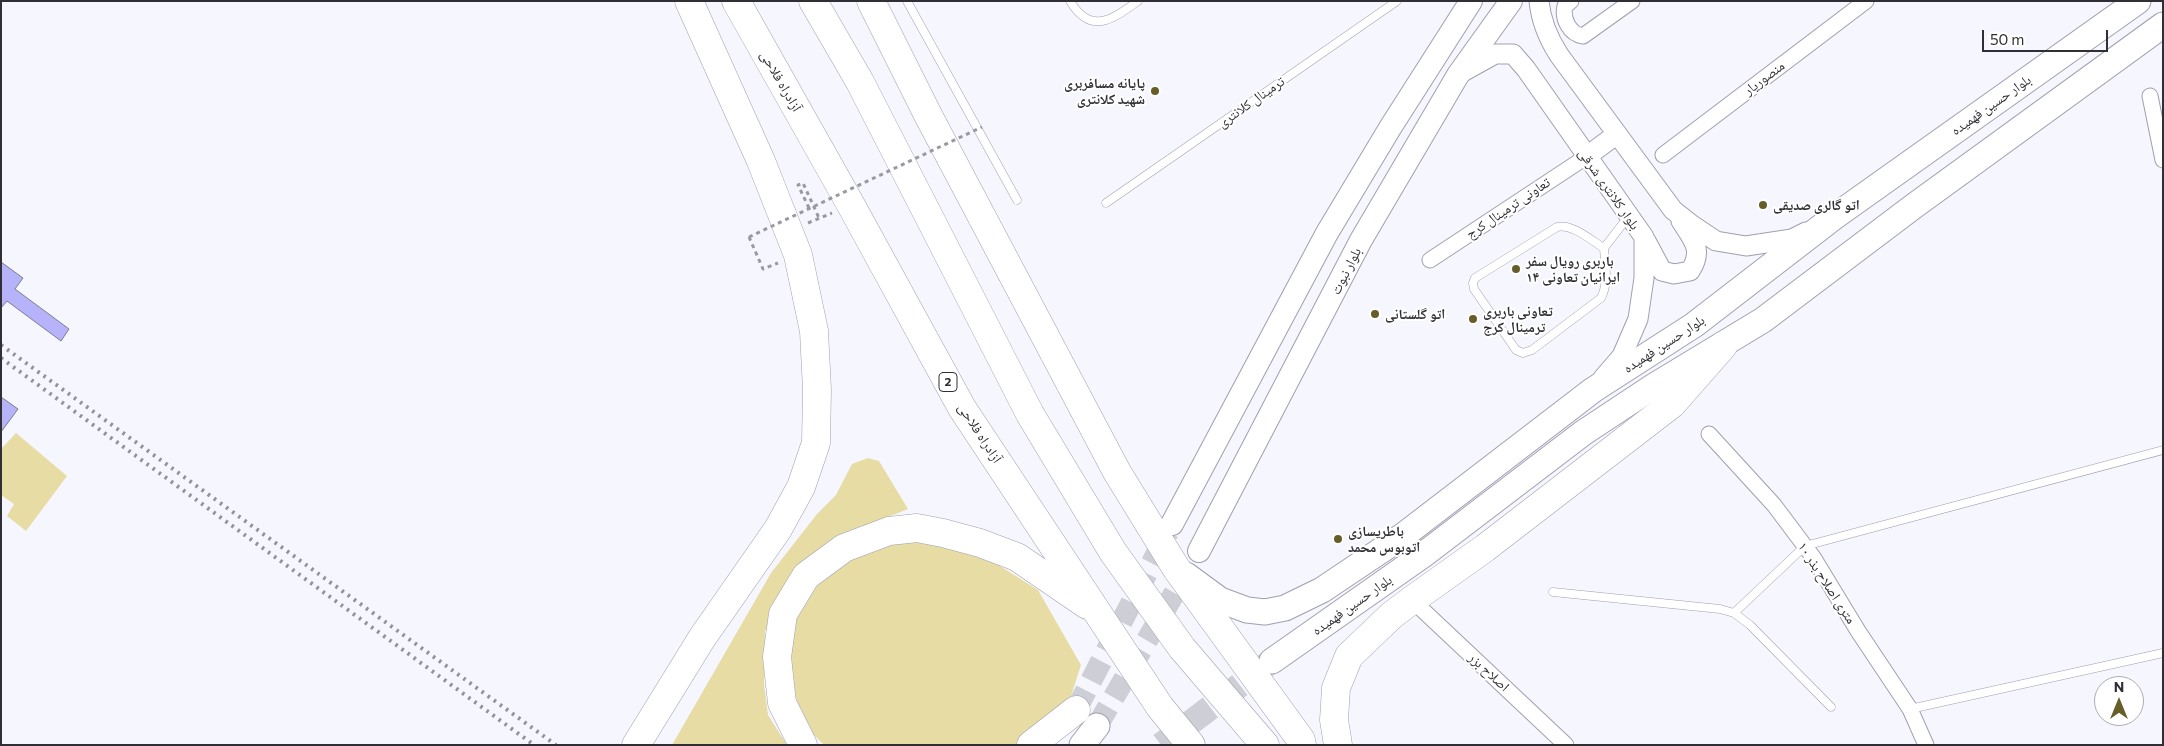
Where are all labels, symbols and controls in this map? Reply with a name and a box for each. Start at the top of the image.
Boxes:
scale bar [1984,20,2110,52]
text: 50 m [1990,30,2024,48]
street label: آزادراه فلاحی [757,47,805,115]
street label: منصوریار [1740,57,1788,99]
street label: بلوار حسین فهمیده [1948,71,2034,139]
street label: ترمینال کلانتری [1214,73,1288,131]
place label: پایانه مسافربری شهید کلانتری [1064,75,1145,108]
marker: پایانه مسافربری شهید کلانتری [1149,85,1161,97]
street label: بلوار کلانتری شرقی [1575,145,1643,233]
street label: تعاونی ترمینال کرج [1463,174,1553,242]
place label: اتو گالری صدیقی [1773,197,1860,213]
marker: اتو گالری صدیقی [1757,199,1769,211]
street label: بلوار نبوت [1327,245,1365,297]
place label: باربری رویال سفر ایرانیان تعاونی ۱۴ [1526,253,1620,286]
marker: باربری رویال سفر ایرانیان تعاونی ۱۴ [1510,263,1522,275]
place label: تعاونی باربری ترمینال کرج [1483,303,1553,336]
place label: اتو گلستانی [1385,306,1445,322]
marker: اتو گلستانی [1369,308,1381,320]
street label: بلوار حسین فهمیده [1620,311,1708,377]
marker: تعاونی باربری ترمینال کرج [1467,313,1479,325]
road number: 2 [939,372,957,392]
street label: آزادراه فلاحی [954,400,1006,466]
place label: باطریسازی اتوبوس محمد [1348,523,1420,556]
marker: باطریسازی اتوبوس محمد [1332,533,1344,545]
street label: ۱۰ متری اصلاح بذر [1794,539,1860,627]
street label: بلوار حسین فهمیده [1309,571,1395,639]
street label: اصلاح بزر [1465,649,1513,695]
north arrow [2094,676,2144,726]
text: N [2114,678,2124,695]

